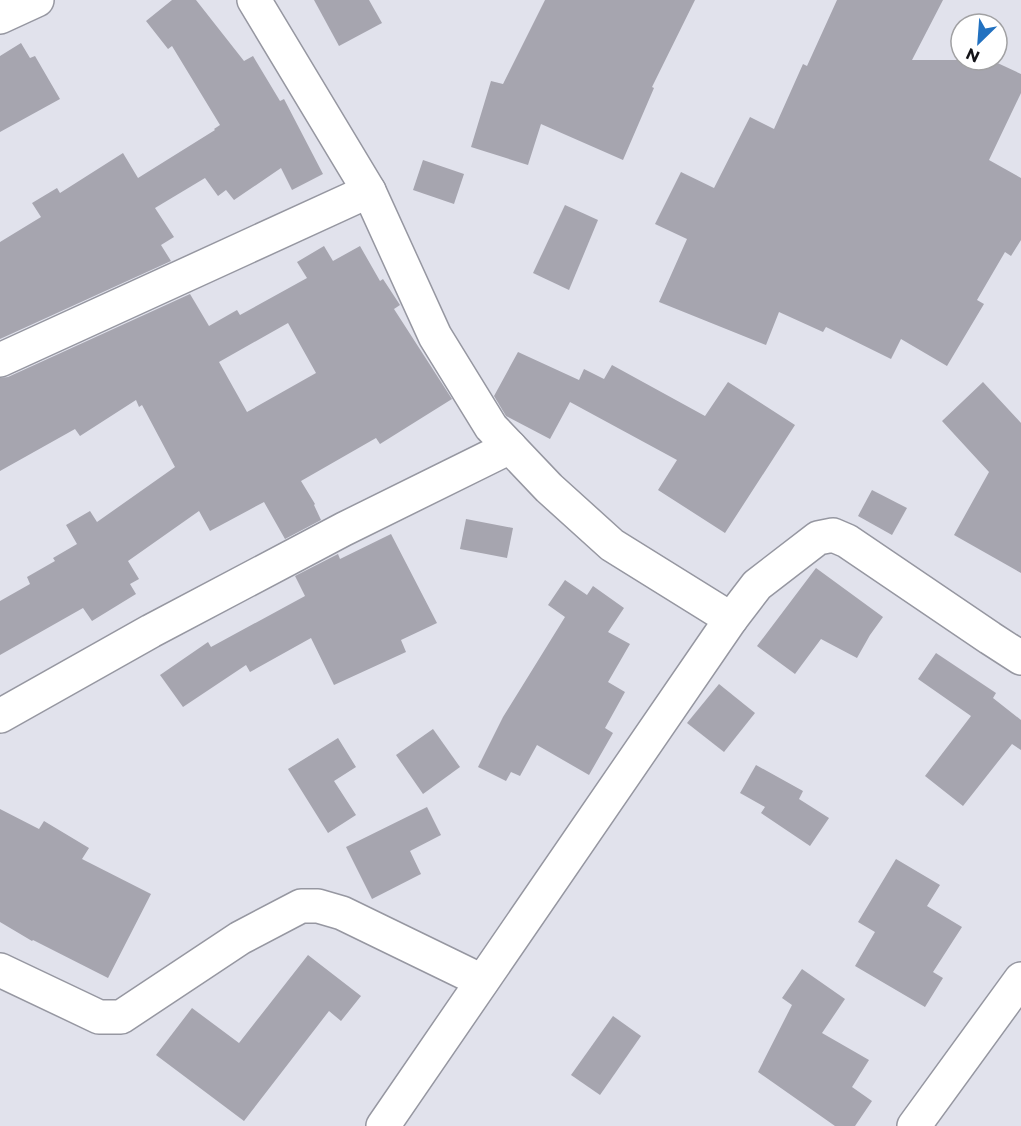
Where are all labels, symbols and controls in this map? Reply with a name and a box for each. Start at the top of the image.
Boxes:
north arrow [949,12,1009,72]
text: N [963,44,983,66]

